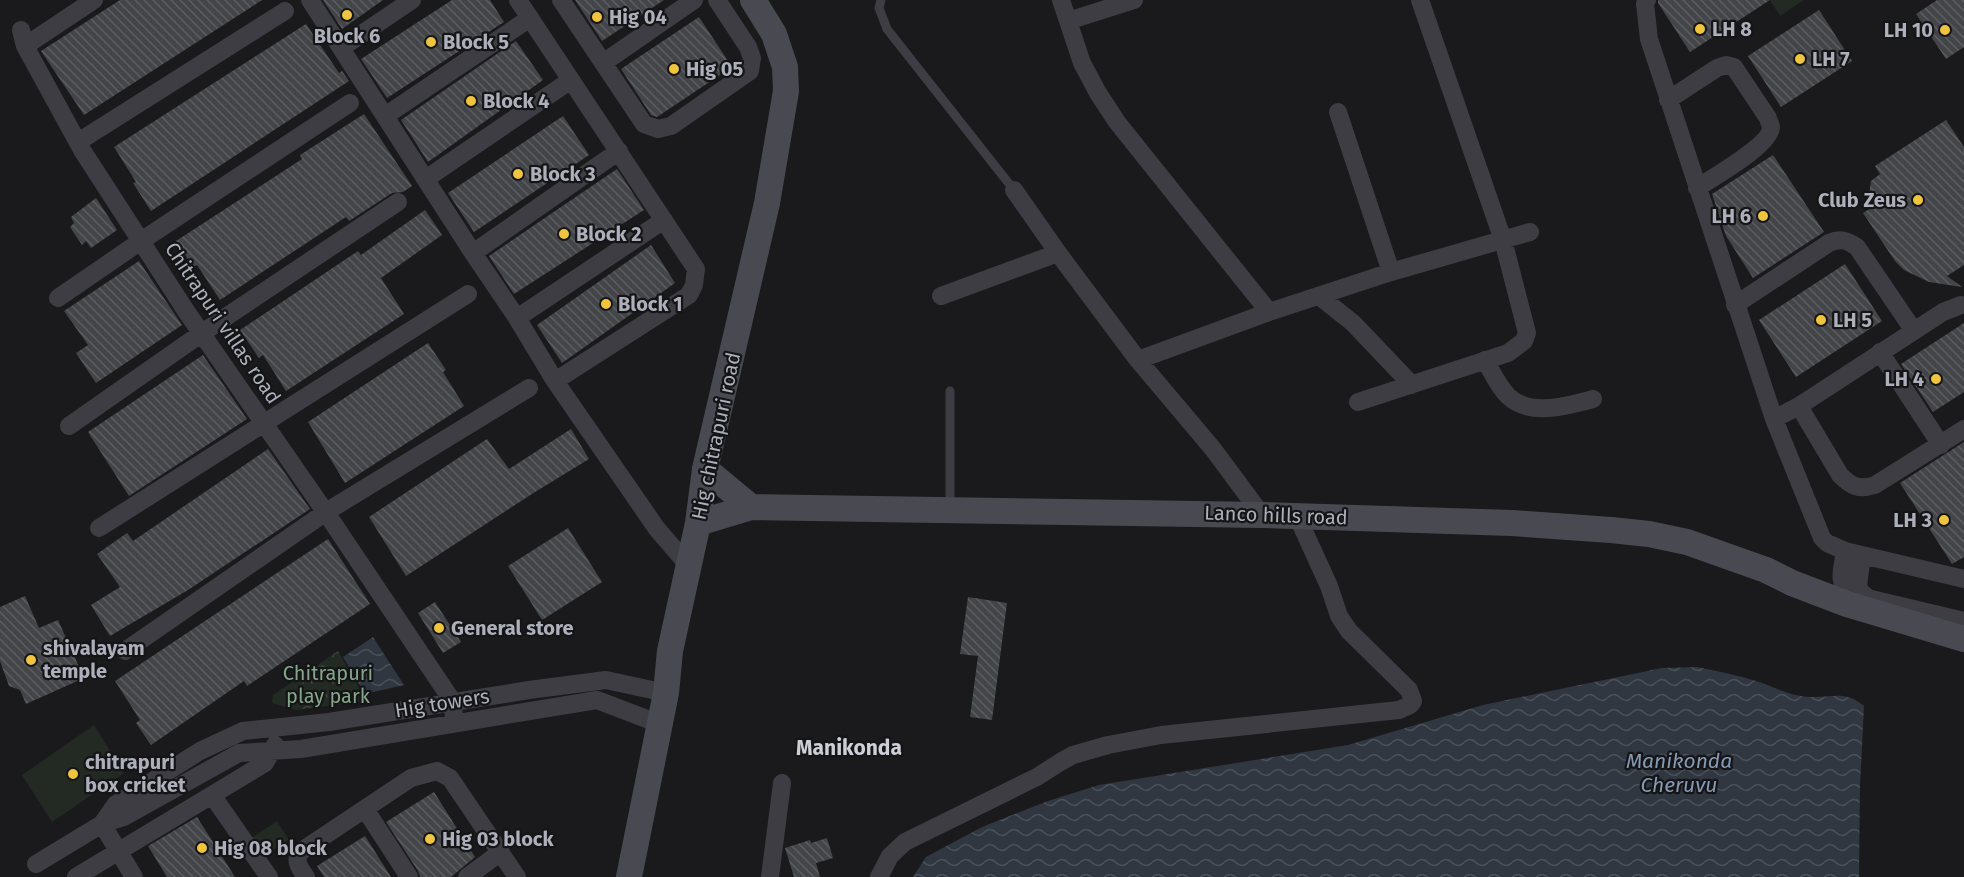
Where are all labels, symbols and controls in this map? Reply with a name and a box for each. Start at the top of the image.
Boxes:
place label: Hig 04 [609,5,667,29]
marker: Block 6 [340,8,354,22]
marker: Hig 04 [590,10,604,24]
place label: LH 8 [1712,17,1752,41]
place label: LH 10 [1884,18,1933,42]
marker: LH 8 [1693,22,1707,36]
marker: LH 10 [1938,23,1952,37]
place label: Block 6 [314,24,380,48]
place label: Block 5 [443,30,509,54]
marker: Block 5 [424,35,438,49]
place label: LH 7 [1812,47,1850,71]
marker: LH 7 [1793,52,1807,66]
place label: Hig 05 [686,57,743,81]
marker: Hig 05 [667,62,681,76]
place label: Block 4 [483,89,550,113]
marker: Block 4 [464,94,478,108]
place label: Block 3 [530,162,596,186]
marker: Block 3 [511,167,525,181]
place label: Club Zeus [1818,188,1906,212]
marker: Club Zeus [1911,193,1925,207]
place label: LH 6 [1711,204,1751,228]
marker: LH 6 [1756,209,1770,223]
place label: Block 2 [576,222,642,246]
marker: Block 2 [557,227,571,241]
street label: Chitrapuri villas road [160,238,286,408]
place label: Block 1 [618,292,683,316]
marker: Block 1 [599,297,613,311]
place label: LH 5 [1833,308,1872,332]
marker: LH 5 [1814,313,1828,327]
street label: Hig chitrapuri road [687,350,745,522]
place label: LH 4 [1884,367,1924,391]
marker: LH 4 [1929,372,1943,386]
street label: Lanco hills road [1204,501,1348,529]
place label: LH 3 [1893,508,1932,532]
marker: LH 3 [1937,513,1951,527]
place label: General store [451,616,573,640]
marker: General store [432,621,446,635]
place label: shivalayam temple [43,636,145,683]
marker: shivalayam temple [24,653,38,667]
park label: Chitrapuri play park [283,661,373,708]
street label: Hig towers [393,684,491,722]
district label: Manikonda [796,735,902,761]
water label: Manikonda Cheruvu [1626,748,1732,798]
place label: chitrapuri box cricket [85,750,186,797]
marker: chitrapuri box cricket [66,767,80,781]
place label: Hig 03 block [442,827,554,851]
marker: Hig 03 block [423,832,437,846]
place label: Hig 08 block [214,836,328,860]
marker: Hig 08 block [195,841,209,855]

